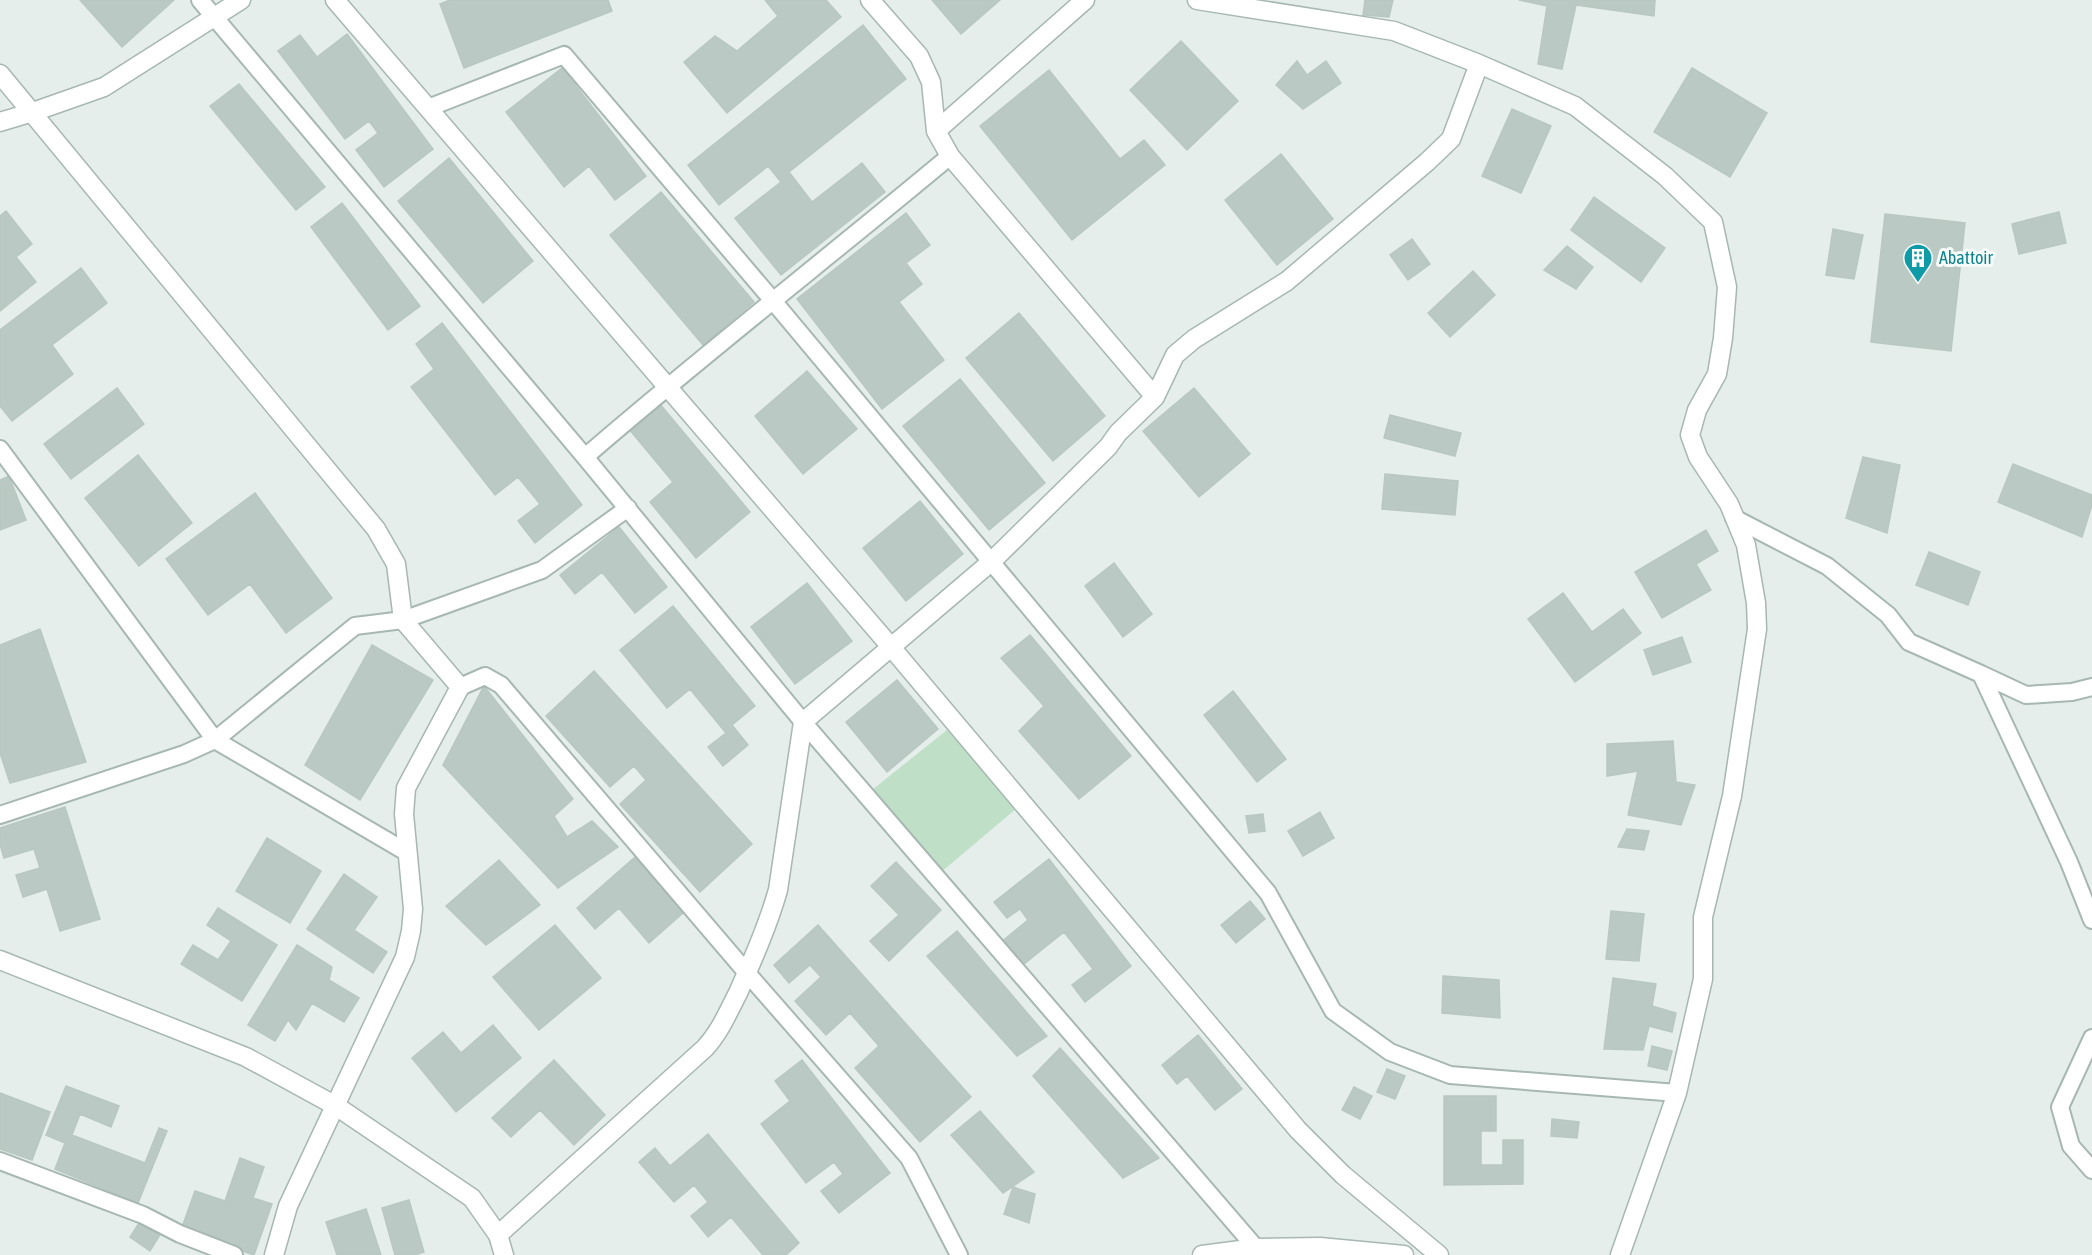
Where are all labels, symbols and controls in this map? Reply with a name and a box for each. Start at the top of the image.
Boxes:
building icon: Abattoir [1902,242,1934,284]
place label: Abattoir [1939,247,1994,268]

